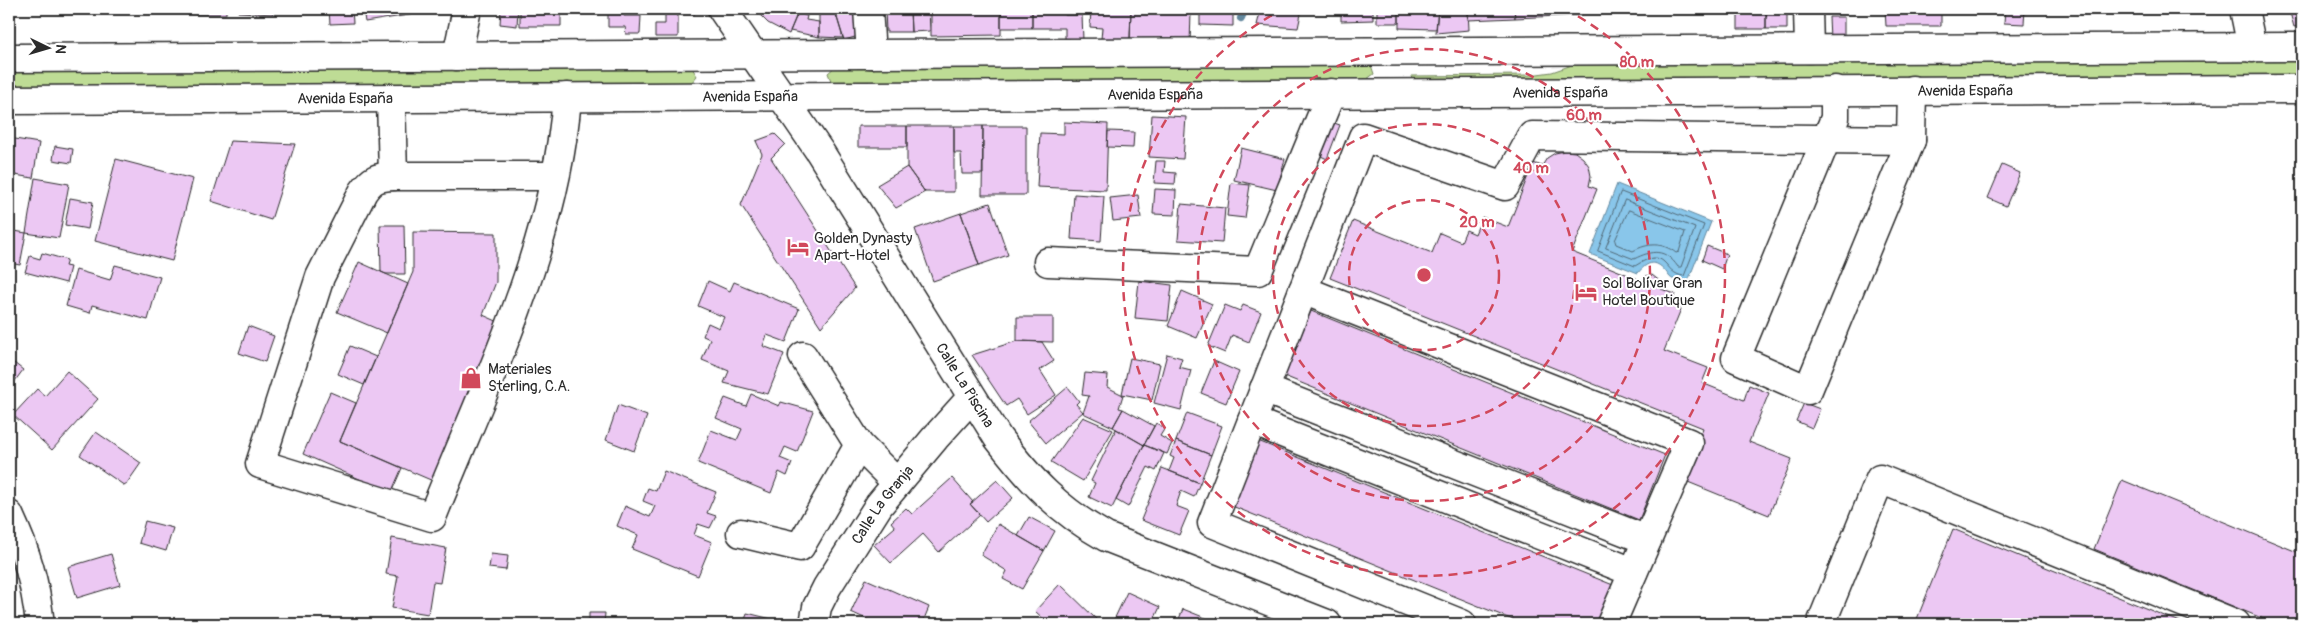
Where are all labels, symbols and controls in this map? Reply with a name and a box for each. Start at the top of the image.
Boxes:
north arrow [22,22,72,72]
text: N [52,44,69,55]
text: 80 m [1620,53,1654,72]
street label: Avenida España [1917,81,2013,101]
street label: Avenida España [1512,83,1608,103]
street label: Avenida España [1107,85,1203,105]
street label: Avenida España [702,87,798,107]
street label: Avenida España [297,89,393,109]
text: 60 m [1566,106,1602,125]
text: 40 m [1513,159,1549,178]
text: 20 m [1459,213,1495,232]
place label: Golden Dynasty Apart-Hotel [814,229,913,265]
hotel icon: Golden Dynasty Apart-Hotel [785,234,811,260]
centre of rings [1415,266,1433,284]
place label: Sol Bolívar Gran Hotel Boutique [1602,274,1703,310]
hotel icon: Sol Bolívar Gran Hotel Boutique [1573,279,1599,305]
street label: Calle La Piscina [931,340,998,431]
place label: Materiales Sterling, C.A. [488,360,570,396]
shop icon: Materiales Sterling, C.A. [458,365,484,391]
street label: Calle La Granja [848,462,918,548]

